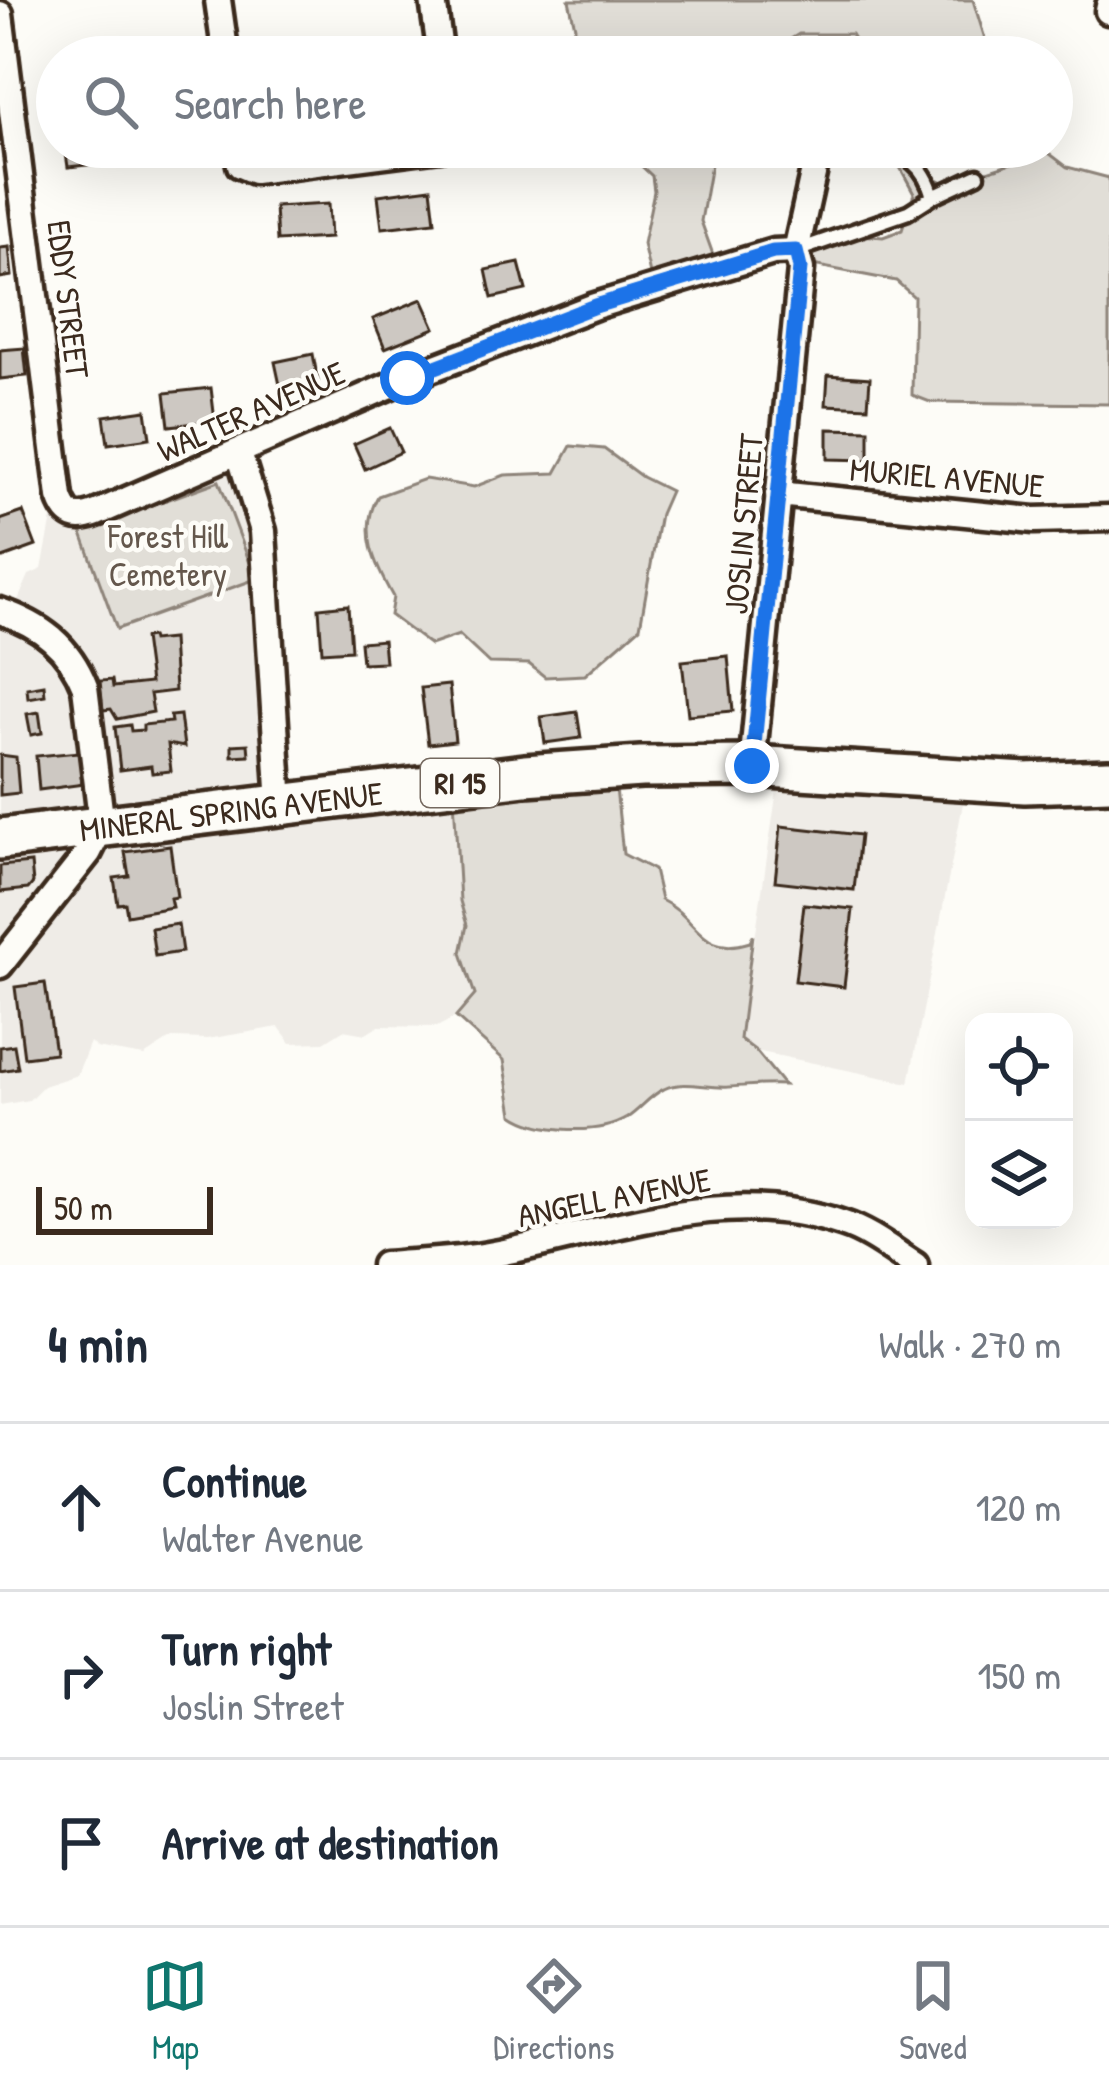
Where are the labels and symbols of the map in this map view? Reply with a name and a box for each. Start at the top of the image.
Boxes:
street label: EDDY STREET [38,218,101,381]
street label: WALTER AVENUE [150,350,352,472]
route start [380,351,434,405]
street label: JOSLIN STREET [713,431,773,616]
street label: MURIEL AVENUE [848,447,1046,507]
park label: Forest Hill Cemetery [107,514,229,597]
route end [725,739,779,793]
road number: RI 15 [421,759,499,807]
street label: MINERAL SPRING AVENUE [77,771,385,851]
street label: ANGELL AVENUE [514,1157,715,1237]
scale bar [36,1181,213,1234]

